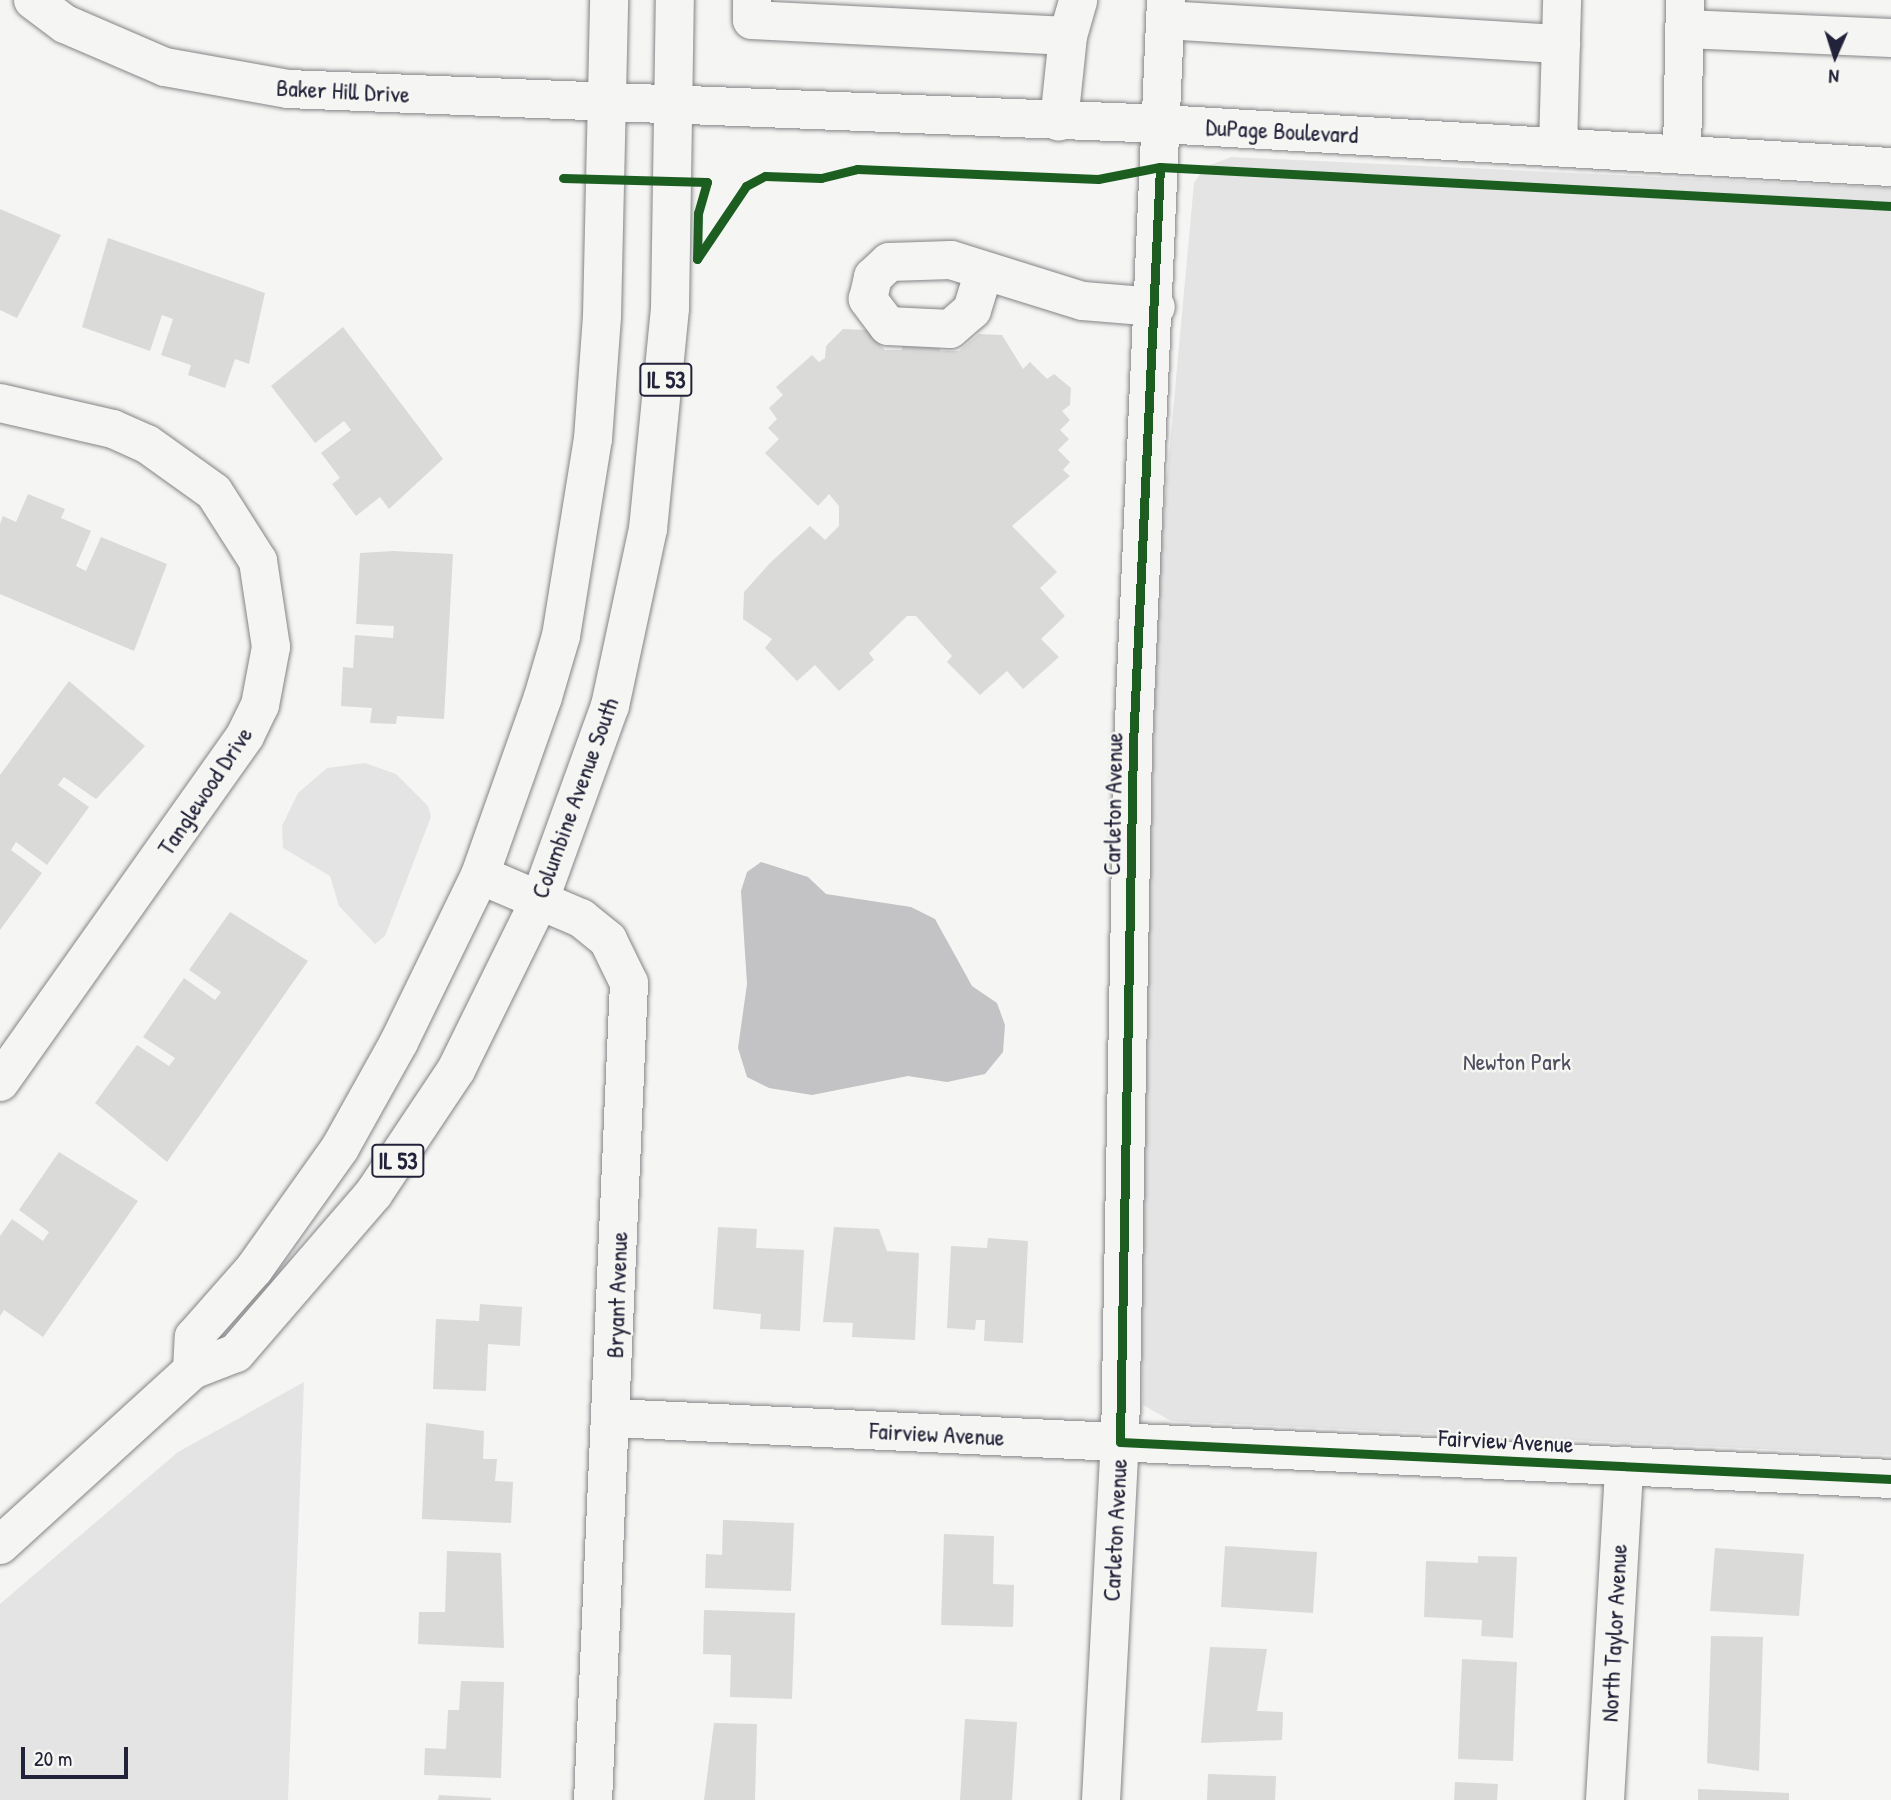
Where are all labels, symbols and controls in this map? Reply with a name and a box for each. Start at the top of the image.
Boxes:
north arrow [1800,21,1870,91]
text: N [1828,64,1840,90]
street label: Baker Hill Drive [276,73,410,109]
street label: DuPage Boulevard [1205,113,1359,149]
road number: IL 53 [638,360,694,400]
street label: Columbine Avenue South [525,694,625,902]
street label: Tanglewood Drive [152,721,258,861]
street label: Carleton Avenue [1097,732,1129,876]
park label: Newton Park [1463,1048,1571,1076]
road number: IL 53 [370,1142,426,1180]
street label: Bryant Avenue [600,1231,634,1359]
street label: Fairview Avenue [869,1416,1005,1452]
street label: Fairview Avenue [1438,1423,1574,1459]
street label: Carleton Avenue [1097,1458,1133,1602]
street label: North Taylor Avenue [1595,1543,1633,1723]
scale bar [24,1734,131,1778]
text: 20 m [34,1744,72,1773]

